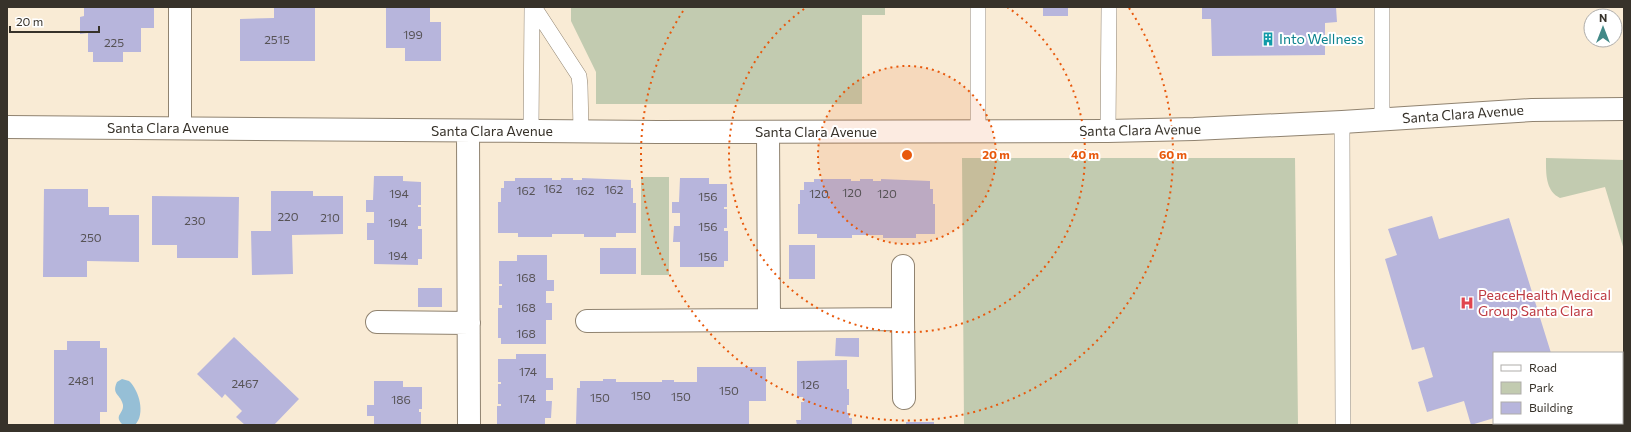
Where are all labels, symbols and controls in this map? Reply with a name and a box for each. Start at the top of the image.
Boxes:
scale bar [10,8,99,34]
north arrow [1583,8,1623,48]
text: N [1599,11,1607,24]
text: 20 m [16,14,43,28]
house number: 199 [403,27,423,41]
place label: Into Wellness [1279,30,1364,47]
building icon: Into Wellness [1260,31,1276,47]
house number: 2515 [264,32,290,46]
house number: 225 [104,35,124,49]
street label: Santa Clara Avenue [1402,101,1524,126]
street label: Santa Clara Avenue [107,119,229,136]
street label: Santa Clara Avenue [1079,120,1201,139]
street label: Santa Clara Avenue [431,122,553,139]
street label: Santa Clara Avenue [755,123,877,140]
text: 20 m [982,147,1010,161]
text: 40 m [1071,147,1099,161]
text: 60 m [1159,147,1187,161]
centre of rings [900,148,914,162]
house number: 162 [543,181,563,195]
house number: 162 [604,182,624,196]
house number: 162 [516,183,536,197]
house number: 162 [575,183,595,197]
house number: 120 [842,185,862,199]
house number: 194 [389,186,409,200]
house number: 120 [809,186,829,200]
house number: 120 [877,186,897,200]
house number: 156 [698,189,718,203]
house number: 220 [277,209,299,223]
house number: 210 [320,210,340,224]
house number: 230 [184,213,206,227]
house number: 194 [388,215,408,229]
house number: 156 [698,219,718,233]
house number: 250 [80,230,102,244]
house number: 194 [388,248,408,262]
house number: 156 [698,249,718,263]
house number: 168 [516,270,536,284]
place label: PeaceHealth Medical Group Santa Clara [1478,286,1611,319]
hospital icon: PeaceHealth Medical Group Santa Clara [1459,295,1475,311]
house number: 168 [516,300,536,314]
house number: 168 [516,326,536,340]
legend [1493,352,1623,424]
text: Road [1529,360,1557,374]
house number: 174 [519,364,537,378]
house number: 2481 [68,373,94,387]
house number: 2467 [231,376,259,390]
house number: 126 [800,377,820,391]
text: Park [1529,380,1555,394]
house number: 150 [719,383,739,397]
house number: 150 [631,388,651,402]
house number: 150 [671,389,691,403]
house number: 150 [590,390,610,404]
house number: 174 [518,391,536,405]
house number: 186 [391,392,411,406]
text: Building [1529,400,1573,414]

